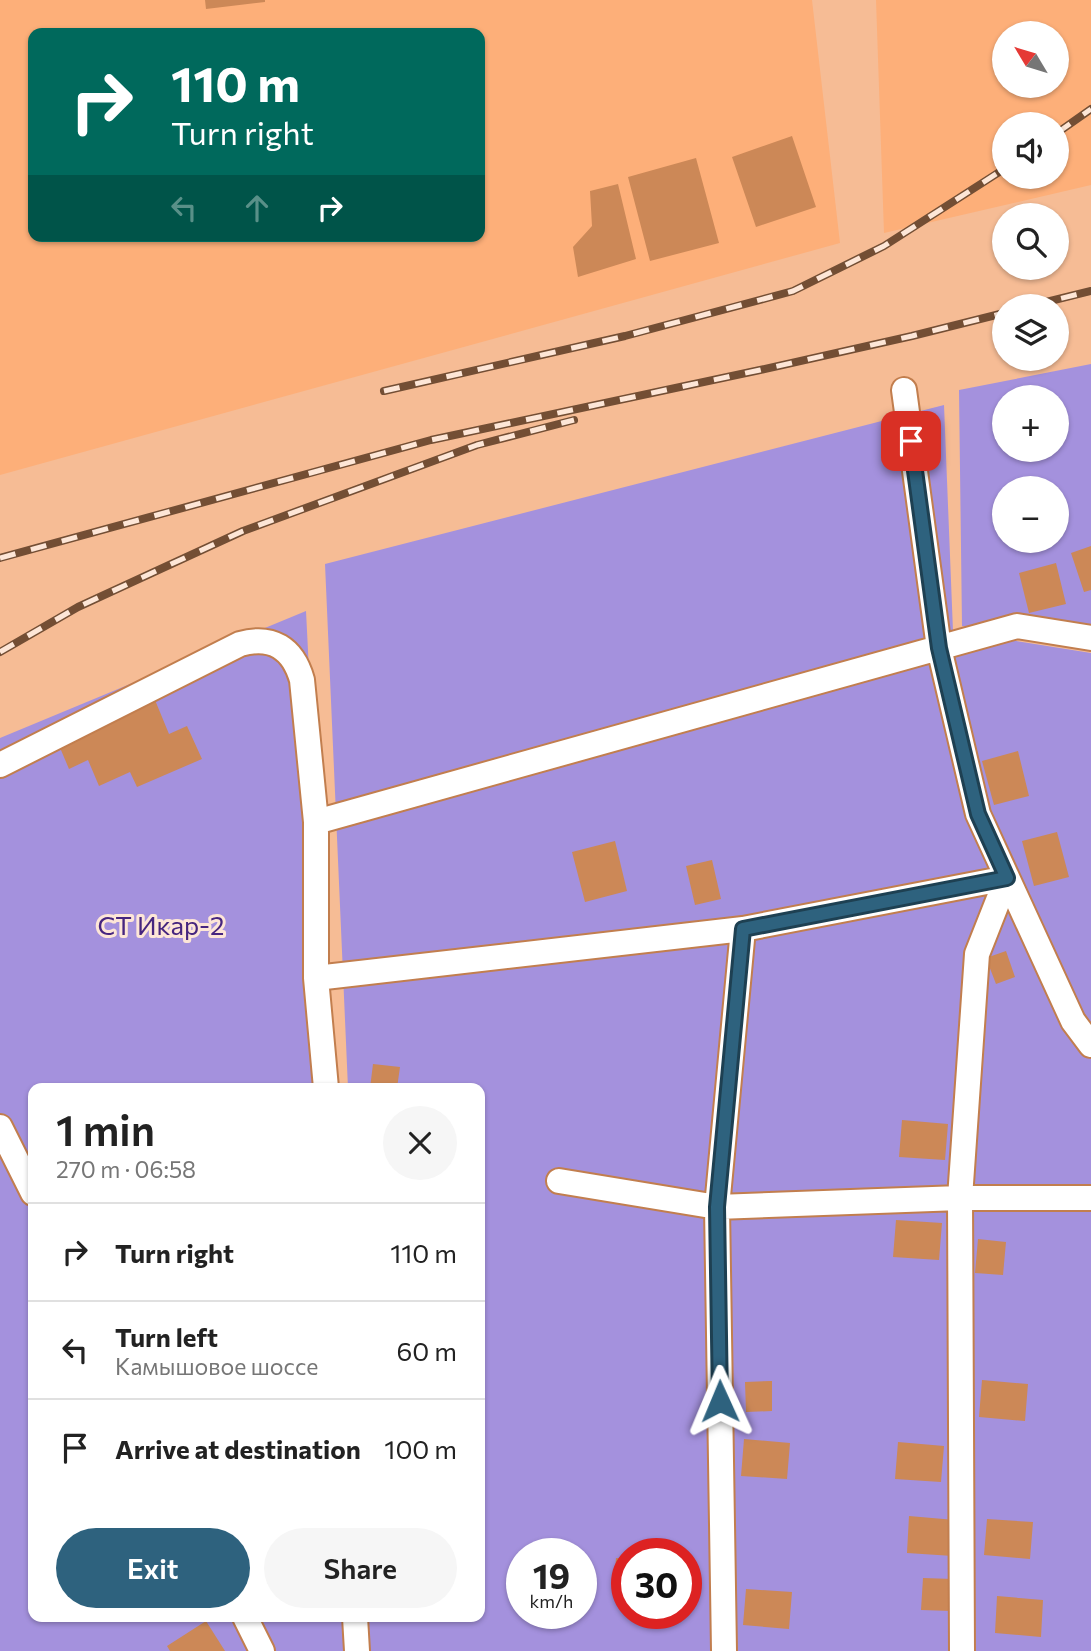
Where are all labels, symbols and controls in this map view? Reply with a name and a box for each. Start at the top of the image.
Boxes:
north arrow [992,21,1069,98]
map controls [992,21,1069,553]
text: 110 m [171,52,300,112]
icon: right [56,56,147,147]
text: Turn right [171,112,314,152]
button: sound [992,112,1069,189]
icon: left [165,189,203,227]
icon: ahead [238,189,276,227]
icon: right [311,189,349,227]
button: search [992,203,1069,280]
button: layers [992,294,1069,371]
button: + [992,385,1069,462]
pin [881,411,941,471]
icon: arrive [892,422,930,460]
button: − [992,476,1069,553]
park label: СТ Икар-2 [97,909,225,940]
text: 1 min [56,1103,155,1155]
button: close [383,1106,457,1180]
text: 270 m · 06:58 [56,1155,196,1183]
icon: right [56,1233,94,1271]
text: Turn right [115,1237,234,1268]
text: 110 m [390,1237,457,1268]
text: Turn left [115,1321,218,1352]
icon: left [56,1331,94,1369]
text: 60 m [397,1335,457,1366]
text: Камышовое шоссе [115,1352,318,1380]
position arrow [683,1364,757,1438]
icon: arrive [56,1429,94,1467]
text: Arrive at destination [115,1433,361,1464]
text: 100 m [384,1433,457,1464]
button: Exit [56,1528,250,1608]
button: Share [264,1528,457,1608]
speed limit sign: 30 [611,1538,702,1629]
text: 19 [533,1553,570,1596]
text: km/h [530,1590,573,1612]

